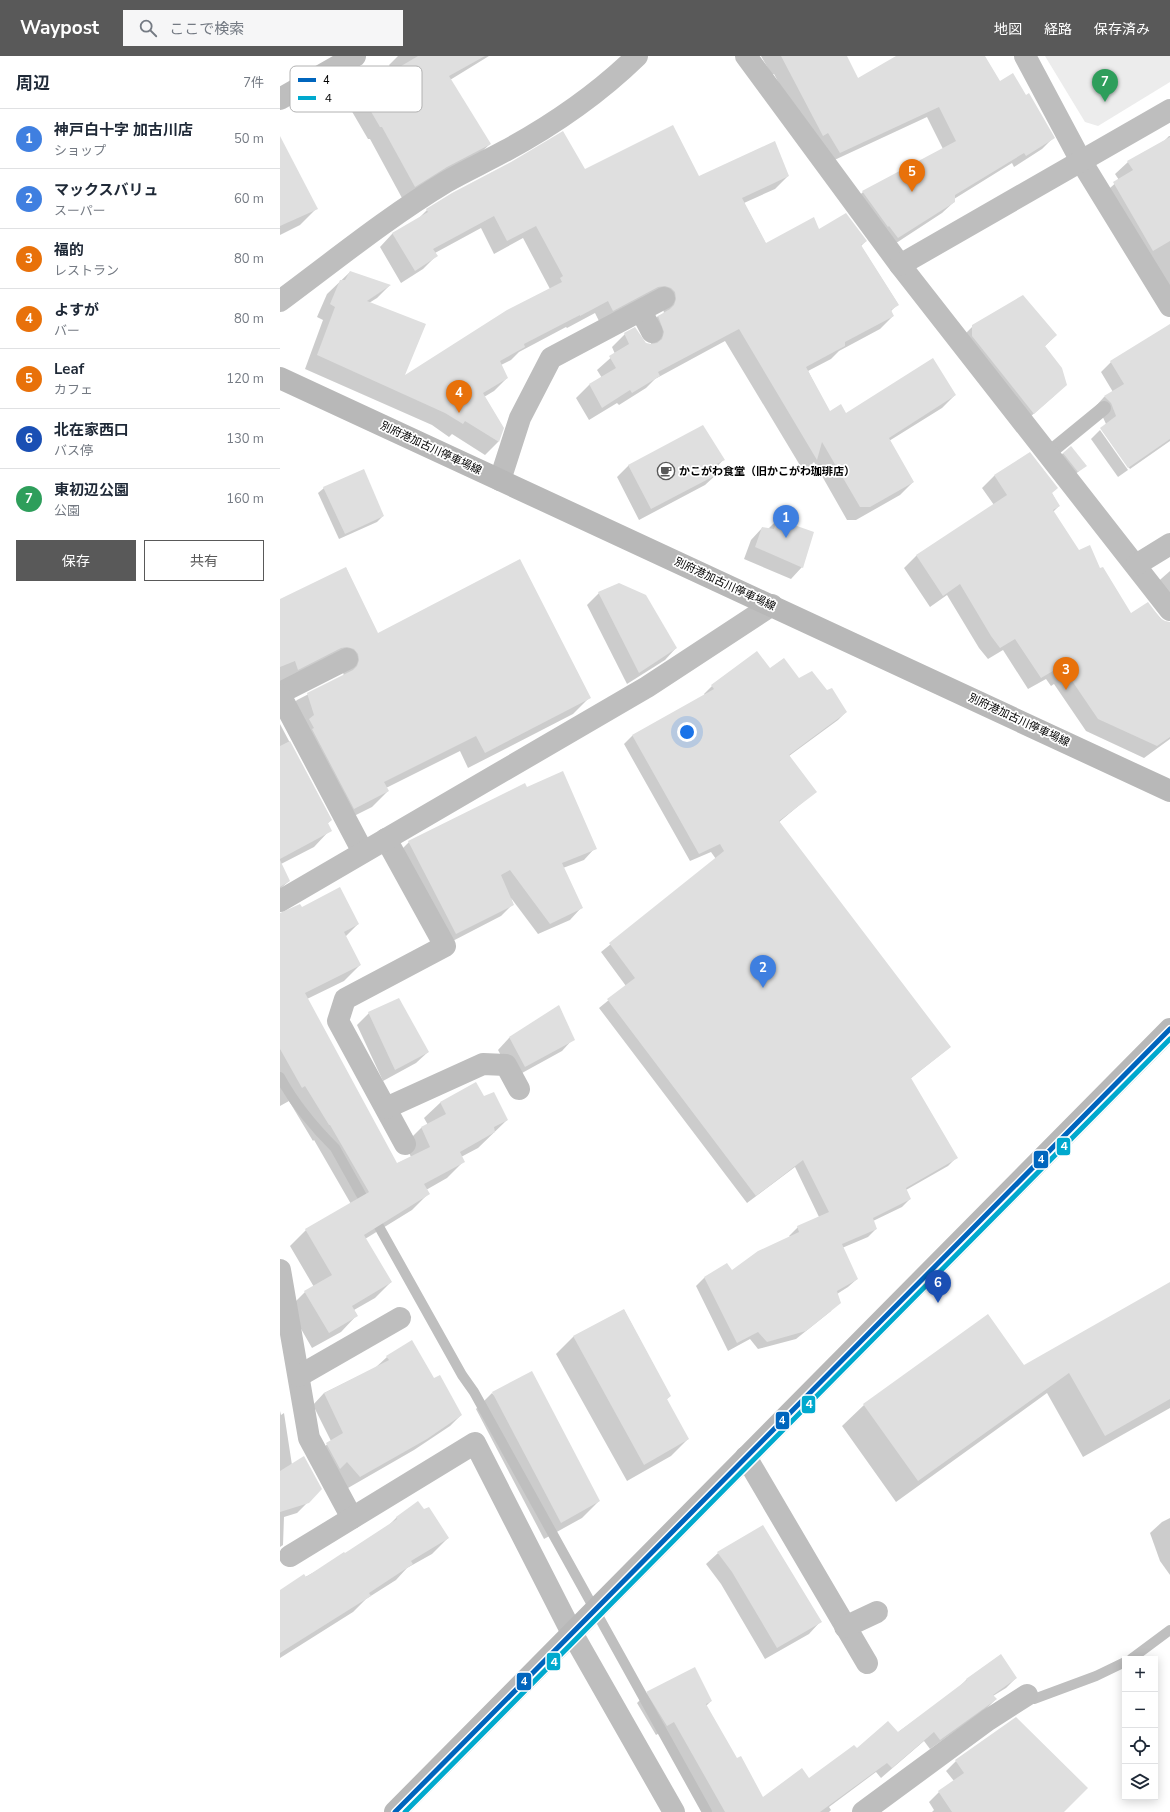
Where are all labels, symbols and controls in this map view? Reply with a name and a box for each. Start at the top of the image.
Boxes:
search box [123,10,403,46]
text: Waypost [20,15,99,41]
icon: search [137,17,159,39]
text: ここで検索 [169,19,244,39]
text: 地図 [994,20,1022,39]
text: 経路 [1044,20,1072,39]
text: 保存済み [1094,20,1150,39]
legend [290,66,422,112]
pin: 7 [1092,69,1118,102]
text: 周辺 [16,72,50,95]
text: 4 [323,73,330,88]
text: 7件 [243,74,264,92]
text: ４ [323,91,334,106]
text: 神戸白十字 加古川店 [54,120,193,140]
text: 1 [25,130,33,148]
text: 50 m [234,130,264,148]
text: ショップ [54,142,106,160]
pin: 5 [899,159,925,192]
text: マックスバリュ [54,180,159,200]
text: 2 [25,190,33,208]
text: 60 m [234,190,264,208]
text: スーパー [54,202,106,220]
text: 福的 [54,240,84,260]
text: 3 [25,250,33,268]
text: 80 m [234,250,264,268]
text: レストラン [54,262,119,280]
text: よすが [54,300,99,320]
text: 4 [25,310,33,328]
text: 80 m [234,310,264,328]
text: バー [54,322,80,340]
text: Leaf [54,359,84,379]
text: 5 [25,370,33,388]
text: 120 m [226,370,264,388]
pin: 4 [446,380,472,413]
text: カフェ [54,381,93,399]
street label: 別府港加古川停車場線 [378,418,484,478]
text: 北在家西口 [54,420,129,440]
text: 6 [25,430,33,448]
text: 130 m [226,430,264,448]
text: バス停 [54,442,93,460]
cafe icon: かこがわ食堂（旧かこがわ珈琲店） [656,461,676,481]
place label: かこがわ食堂（旧かこがわ珈琲店） [679,464,855,479]
text: 東初辺公園 [54,480,129,500]
text: 7 [25,490,33,508]
text: 160 m [226,490,264,508]
text: 公園 [54,502,80,520]
pin: 1 [773,505,799,538]
button: 保存 [16,540,136,581]
button: 共有 [144,540,264,581]
street label: 別府港加古川停車場線 [672,554,778,614]
pin: 3 [1053,657,1079,690]
street label: 別府港加古川停車場線 [966,690,1072,750]
your location [677,722,697,742]
pin: 2 [750,955,776,988]
line badge: ４ [1056,1137,1071,1156]
text: ４ [1059,1139,1070,1154]
line badge: 4 [1033,1150,1049,1169]
text: 4 [1038,1152,1045,1167]
pin: 6 [925,1270,951,1303]
line badge: ４ [801,1395,816,1414]
text: ４ [804,1397,815,1412]
line badge: 4 [775,1411,790,1430]
text: 4 [779,1413,786,1428]
line badge: ４ [546,1652,561,1671]
text: ４ [549,1655,560,1670]
map controls [1122,1656,1158,1800]
button: + [1122,1656,1158,1692]
line badge: 4 [516,1672,532,1691]
text: 4 [521,1674,528,1689]
button: − [1122,1692,1158,1728]
button: locate [1122,1728,1158,1764]
button: layers [1122,1764,1158,1800]

